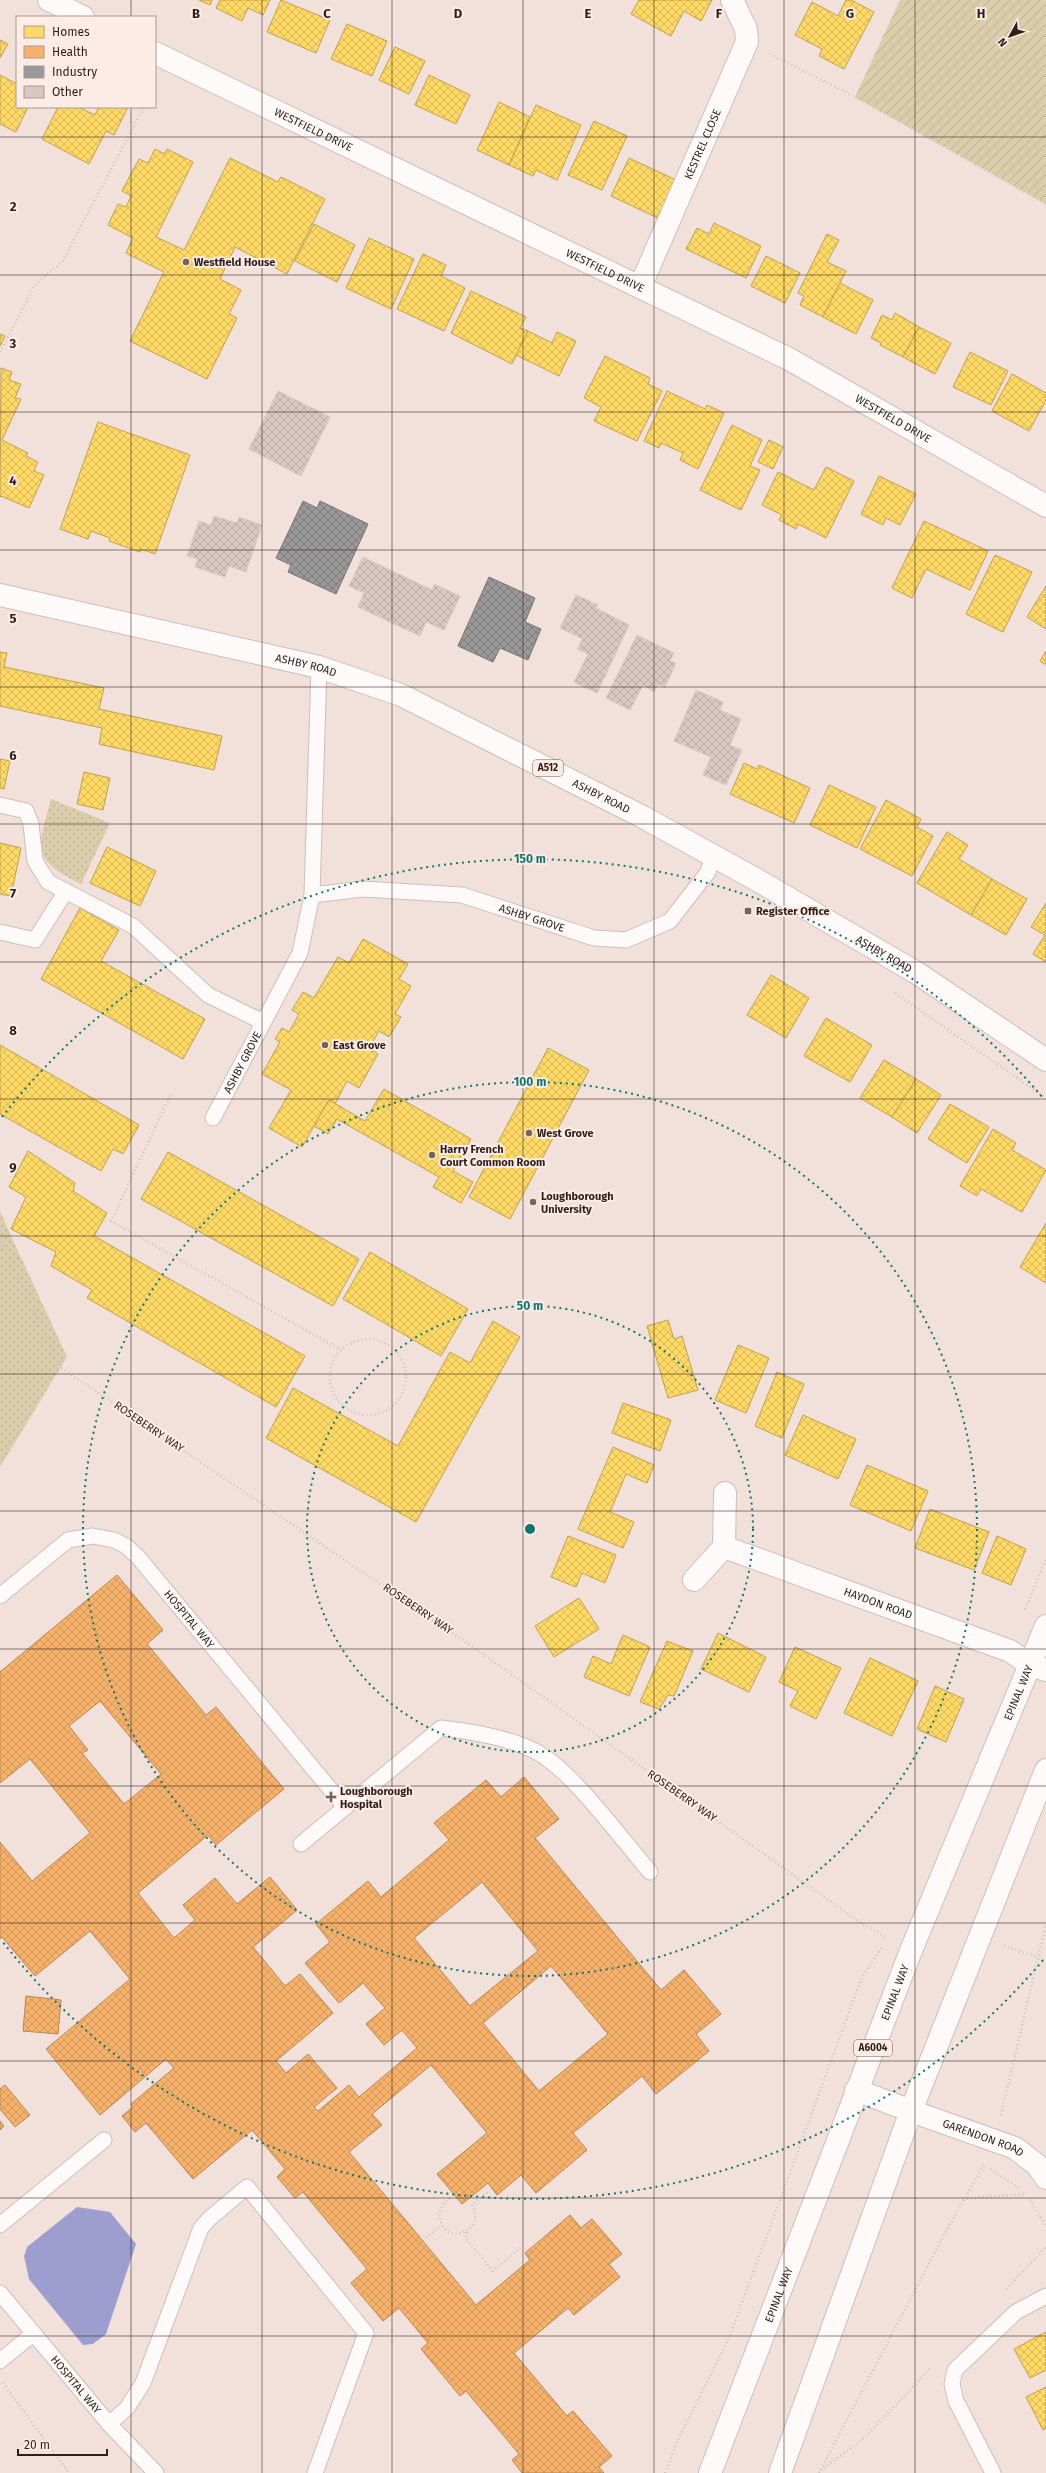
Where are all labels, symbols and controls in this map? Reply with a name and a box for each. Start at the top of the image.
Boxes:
text: B [192,6,200,21]
text: C [323,6,331,21]
text: D [454,6,463,21]
text: E [585,6,592,21]
text: F [716,6,723,21]
text: G [846,6,854,21]
text: H [977,6,985,21]
legend [16,16,156,108]
north arrow [990,16,1030,56]
text: Homes [52,25,90,39]
text: N [995,35,1010,49]
text: Health [52,45,88,59]
text: Industry [52,65,97,79]
text: Other [52,85,83,99]
street label: WESTFIELD DRIVE [272,105,355,154]
street label: KESTREL CLOSE [681,107,724,181]
text: 2 [10,199,17,214]
street label: WESTFIELD DRIVE [564,246,647,295]
place label: Westfield House [194,256,275,269]
marker: Westfield House [181,257,191,267]
text: 3 [9,336,17,351]
street label: WESTFIELD DRIVE [853,392,934,445]
text: 4 [9,473,17,488]
text: 5 [10,611,17,626]
street label: ASHBY ROAD [274,651,338,679]
text: 6 [9,748,17,763]
road number: A512 [533,760,563,776]
street label: ASHBY ROAD [570,776,632,816]
text: 150 m [514,852,546,866]
text: 7 [10,886,16,901]
street label: ASHBY GROVE [497,901,566,935]
place label: Register Office [756,905,830,918]
marker: Register Office [743,906,753,916]
street label: ASHBY ROAD [854,933,915,975]
text: 8 [9,1023,17,1038]
street label: ASHBY GROVE [221,1029,264,1096]
place label: East Grove [333,1039,386,1052]
marker: East Grove [320,1040,330,1050]
text: 100 m [514,1075,546,1089]
place label: West Grove [537,1127,594,1140]
marker: West Grove [524,1128,534,1138]
place label: Harry French Court Common Room [440,1143,545,1169]
marker: Harry French Court Common Room [427,1150,437,1160]
text: 9 [9,1160,17,1175]
place label: Loughborough University [541,1190,614,1216]
marker: Loughborough University [528,1197,538,1207]
text: 50 m [517,1299,543,1313]
street label: ROSEBERRY WAY [112,1399,186,1455]
centre of rings [523,1522,537,1536]
street label: ROSEBERRY WAY [381,1581,455,1637]
street label: HAYDON ROAD [842,1585,914,1621]
street label: HOSPITAL WAY [162,1587,217,1651]
street label: EPINAL WAY [1001,1663,1036,1722]
street label: ROSEBERRY WAY [645,1767,719,1825]
place label: Loughborough Hospital [340,1785,413,1811]
marker: Loughborough Hospital [325,1791,337,1803]
street label: EPINAL WAY [878,1963,912,2022]
road number: A6004 [854,2040,892,2056]
street label: GARENDON ROAD [941,2116,1027,2159]
street label: EPINAL WAY [762,2265,795,2324]
street label: HOSPITAL WAY [48,2353,104,2416]
scale bar [18,2431,107,2457]
text: 20 m [24,2438,50,2452]

